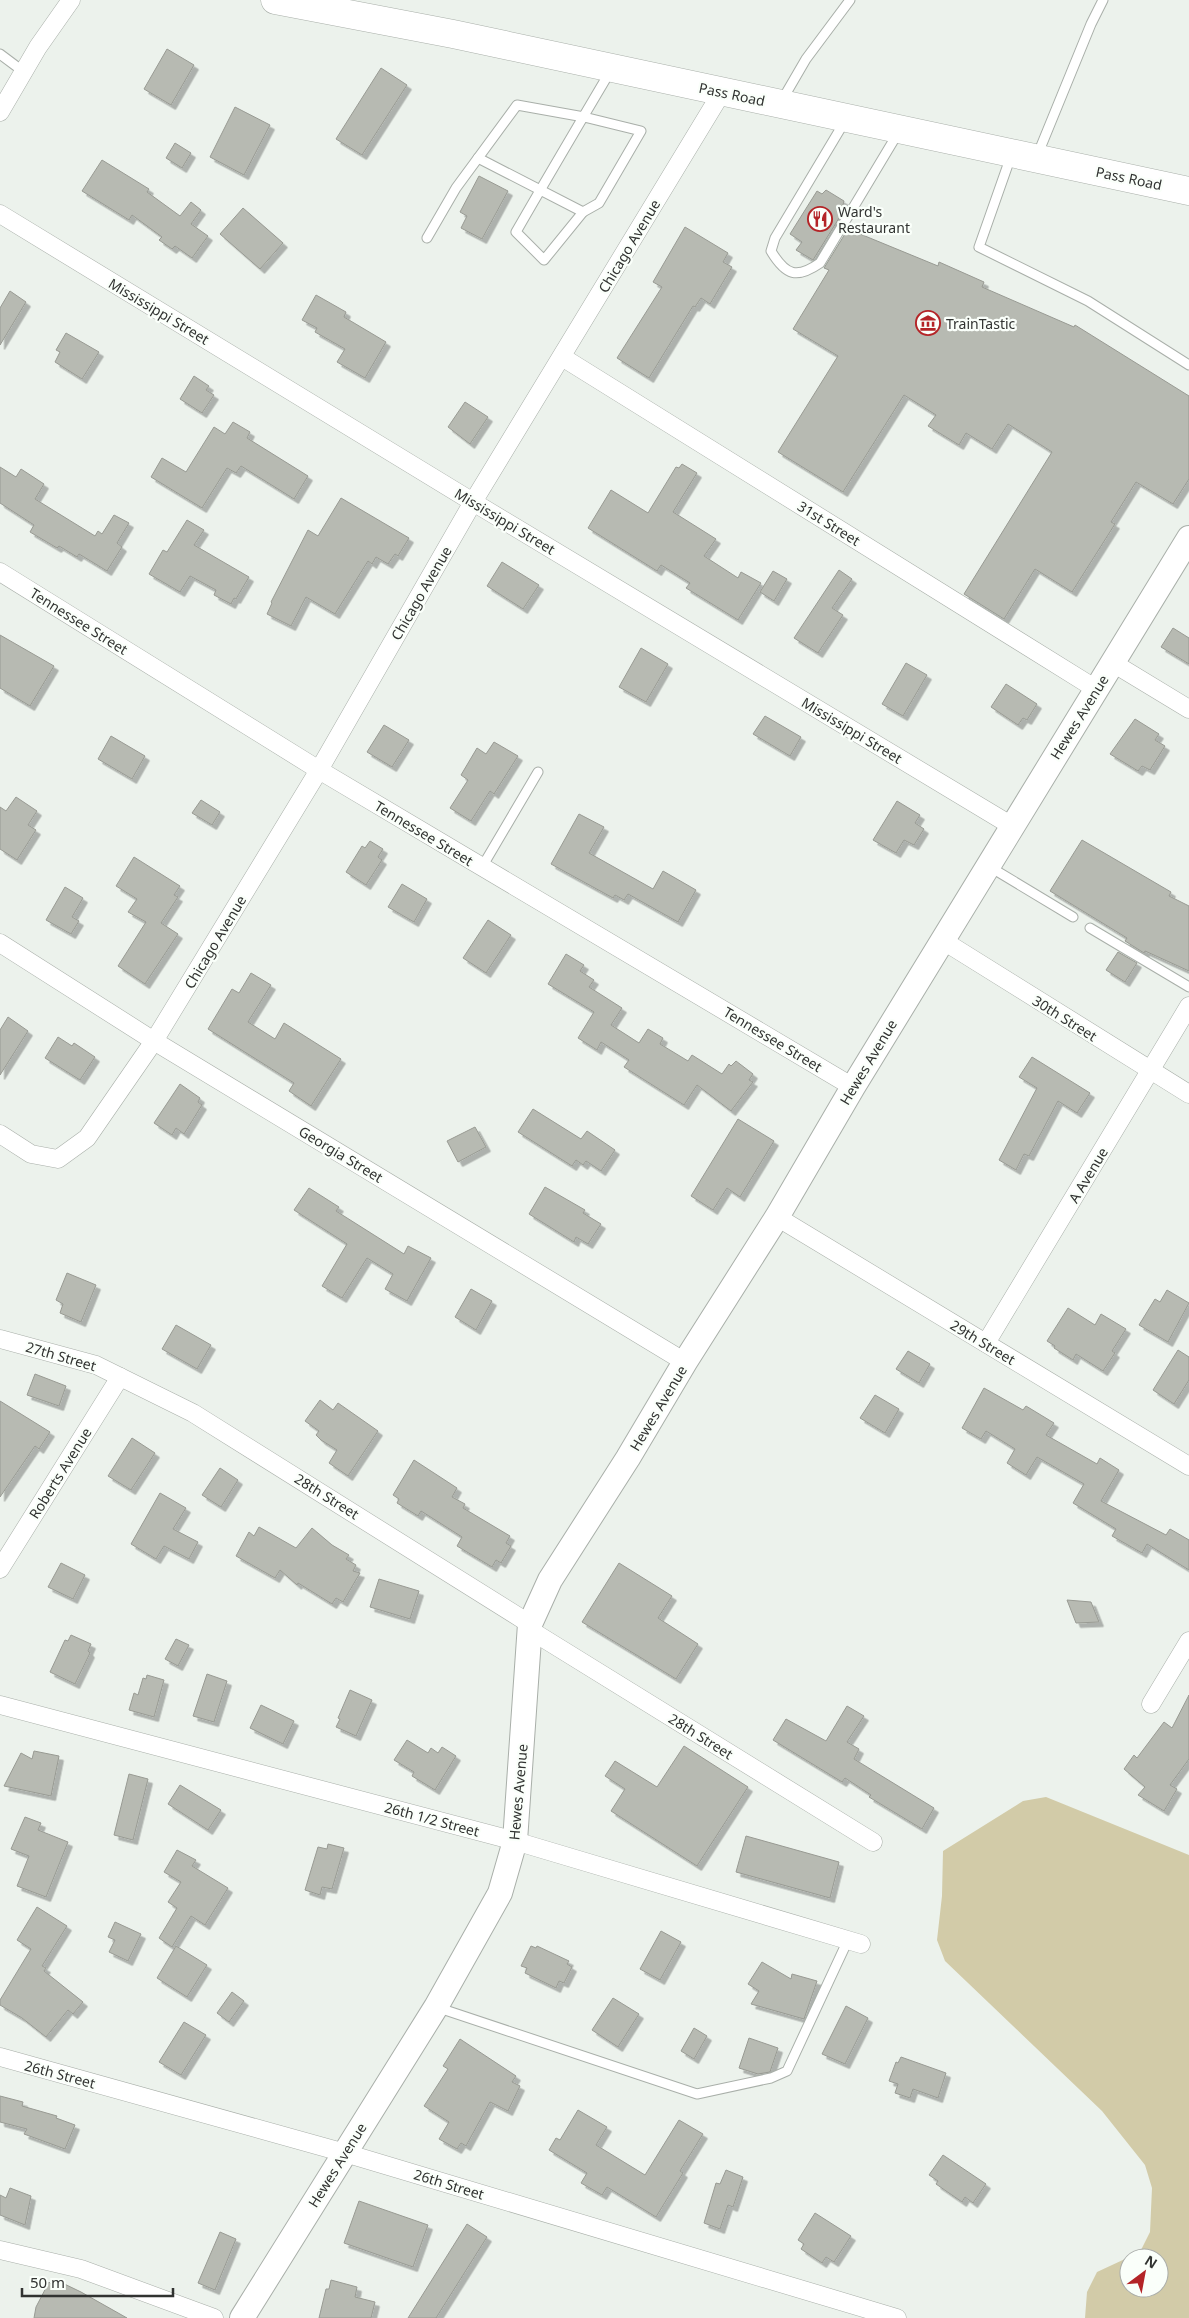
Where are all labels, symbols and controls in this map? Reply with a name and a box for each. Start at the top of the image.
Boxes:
street label: Pass Road [697,78,767,110]
street label: Pass Road [1094,162,1164,194]
street label: Chicago Avenue [594,196,664,296]
place label: Ward's Restaurant [838,202,910,237]
restaurant icon: Ward's Restaurant [807,206,833,232]
street label: Mississippi Street [105,274,213,348]
museum icon: TrainTastic [915,310,941,336]
place label: TrainTastic [946,314,1016,333]
street label: Mississippi Street [451,484,559,558]
street label: 31st Street [794,496,864,550]
street label: Chicago Avenue [386,542,456,643]
street label: Tennessee Street [27,583,131,659]
street label: Hewes Avenue [1045,671,1113,763]
street label: Mississippi Street [798,693,906,767]
street label: Tennessee Street [371,796,477,870]
street label: Chicago Avenue [180,892,250,992]
street label: 30th Street [1029,991,1101,1045]
street label: Tennessee Street [720,1002,826,1076]
street label: Hewes Avenue [835,1016,901,1108]
street label: Georgia Street [295,1121,387,1187]
street label: A Avenue [1064,1144,1112,1206]
street label: 29th Street [947,1315,1019,1369]
street label: 27th Street [24,1337,98,1375]
street label: Hewes Avenue [625,1362,691,1454]
street label: Roberts Avenue [24,1424,96,1522]
street label: 28th Street [291,1469,363,1523]
street label: 28th Street [665,1709,737,1763]
street label: Hewes Avenue [504,1743,532,1841]
street label: 26th 1/2 Street [383,1797,481,1841]
street label: 26th Street [23,2055,97,2093]
street label: Hewes Avenue [303,2119,371,2211]
street label: 26th Street [412,2164,486,2204]
north arrow [1119,2248,1169,2298]
text: N [1141,2250,1161,2273]
scale bar [22,2266,174,2298]
text: 50 m [30,2272,65,2292]

